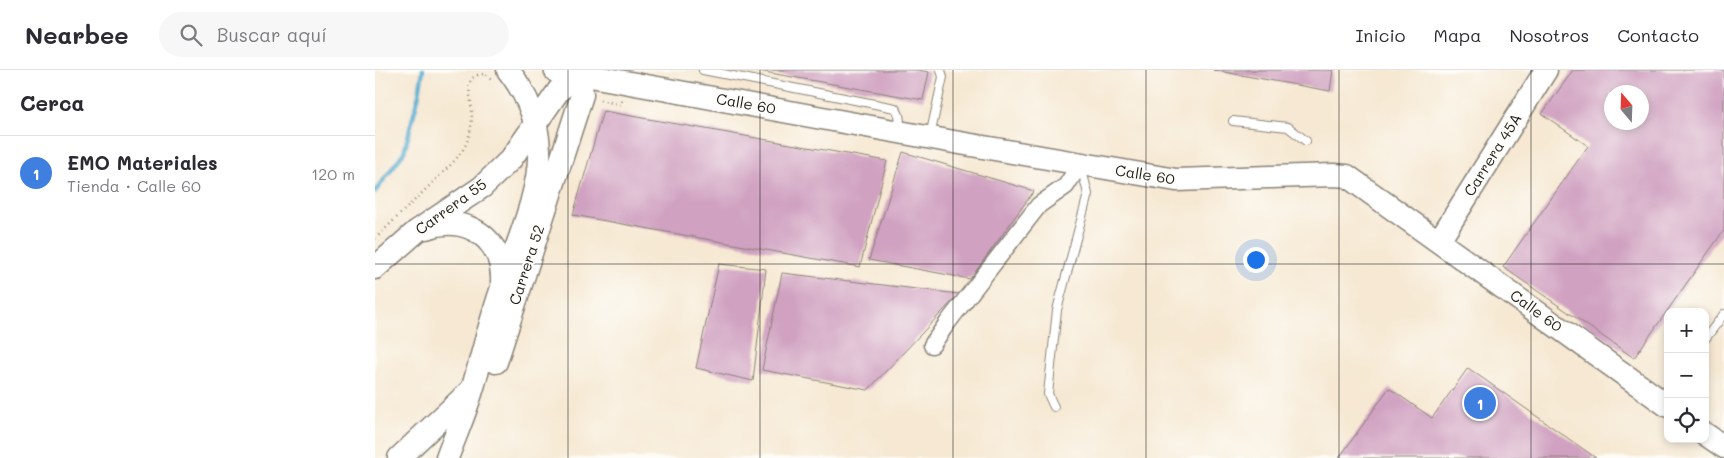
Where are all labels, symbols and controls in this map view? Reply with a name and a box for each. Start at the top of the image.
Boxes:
search box [159,12,509,57]
text: Nearbee [25,19,129,50]
icon: search [177,21,205,49]
text: Buscar aquí [217,22,327,47]
text: Inicio [1355,23,1406,47]
text: Mapa [1434,23,1481,47]
text: Nosotros [1509,23,1589,47]
text: Contacto [1617,23,1699,47]
north arrow [1604,85,1649,130]
street label: Calle 60 [715,88,777,118]
text: Cerca [20,89,85,116]
street label: Carrera 45A [1459,109,1526,200]
text: EMO Materiales [67,150,218,175]
street label: Calle 60 [1114,159,1176,189]
text: 1 [32,163,40,184]
text: 120 m [311,163,355,184]
street label: Carrera 55 [411,174,490,239]
text: Tienda · Calle 60 [67,175,201,196]
street label: Carrera 52 [504,222,548,307]
your location [1243,247,1269,273]
street label: Calle 60 [1506,284,1567,336]
map controls [1664,308,1709,443]
button: + [1664,308,1709,353]
button: − [1664,353,1709,398]
pin: 1 [1464,384,1496,422]
button: locate [1664,398,1709,443]

